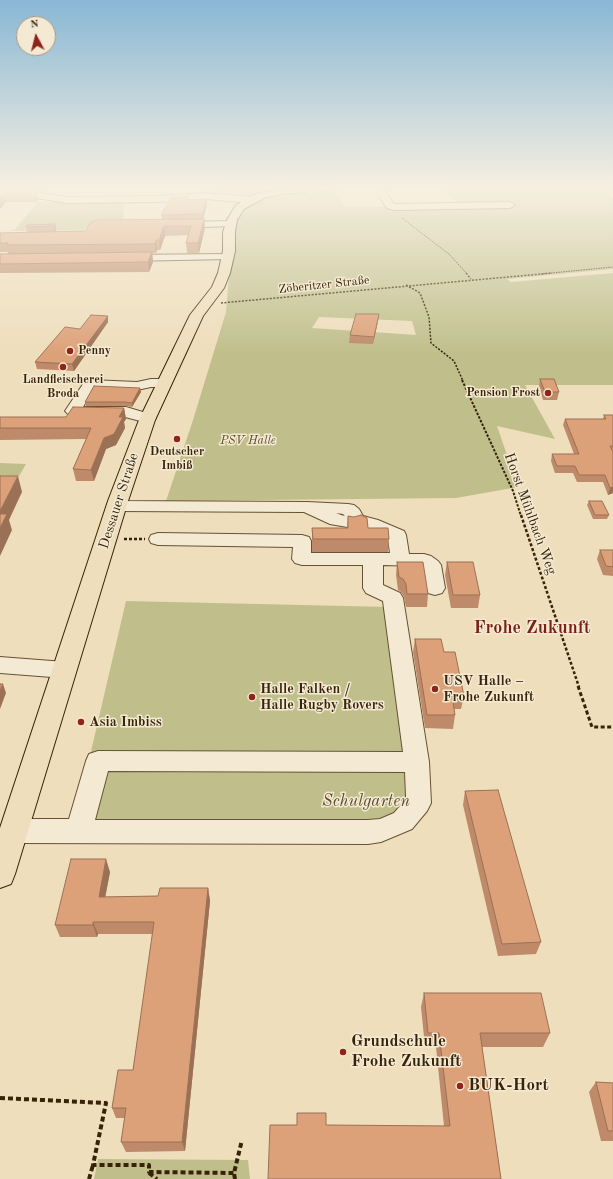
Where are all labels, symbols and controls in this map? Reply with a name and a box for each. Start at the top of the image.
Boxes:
north arrow [16,16,56,56]
text: N [30,19,39,31]
street label: Zöberitzer Straße [278,273,370,297]
place label: Penny [78,344,111,358]
marker: Penny [65,346,75,356]
marker: Landfleischerei Broda [58,362,68,372]
place label: Landfleischerei Broda [23,373,103,401]
place label: Pension Frost [466,386,540,400]
marker: Pension Frost [543,388,553,398]
marker: Deutscher Imbiß [172,434,182,444]
park label: PSV Halle [220,434,276,448]
place label: Deutscher Imbiß [150,445,204,473]
street label: Dessauer Straße [96,451,142,551]
street label: Horst Mühlbach Weg [500,451,560,577]
district label: Frohe Zukunft [473,617,591,639]
place label: USV Halle – Frohe Zukunft [443,673,534,706]
place label: Halle Falken / Halle Rugby Rovers [260,681,384,714]
marker: USV Halle – Frohe Zukunft [430,684,440,694]
marker: Halle Falken / Halle Rugby Rovers [247,692,257,702]
place label: Asia Imbiss [89,714,162,730]
marker: Asia Imbiss [76,717,86,727]
park label: Schulgarten [322,792,410,812]
place label: Grundschule Frohe Zukunft [351,1032,462,1072]
marker: Grundschule Frohe Zukunft [338,1047,348,1057]
place label: BUK-Hort [468,1076,549,1096]
marker: BUK-Hort [455,1081,465,1091]

